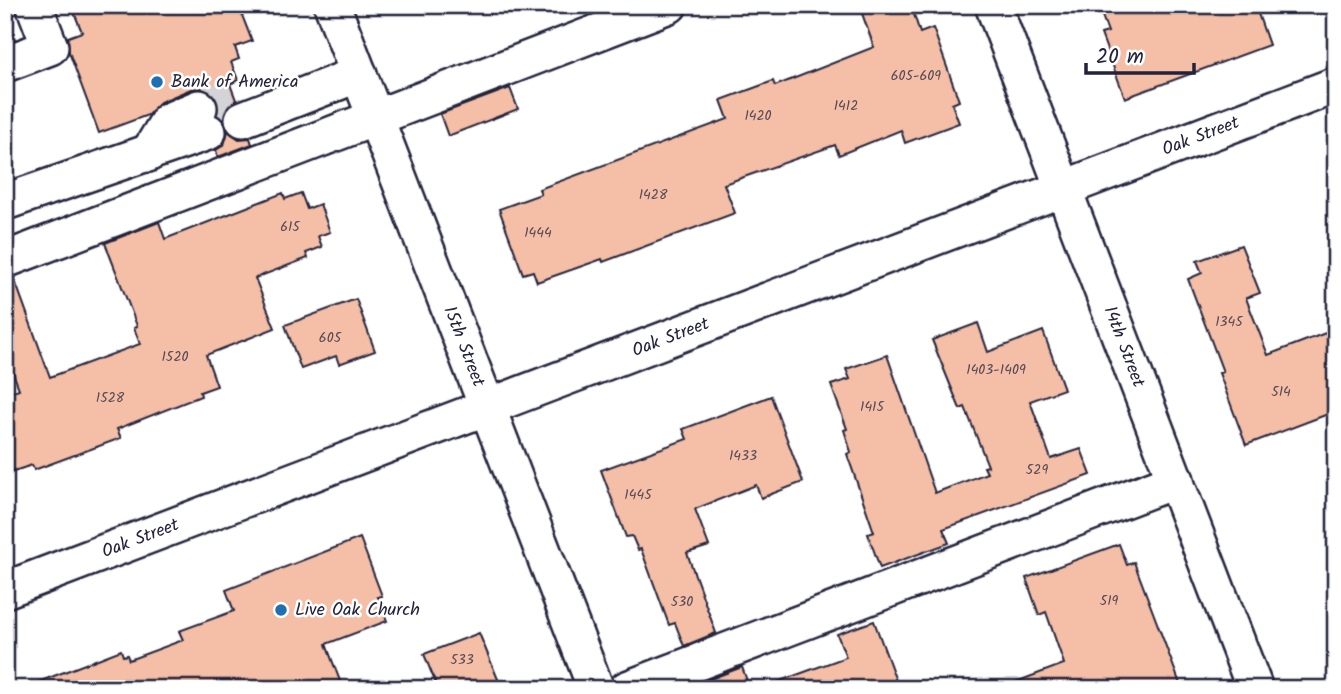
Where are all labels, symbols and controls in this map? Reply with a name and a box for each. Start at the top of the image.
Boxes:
scale bar [1086,32,1194,76]
text: 20 m [1096,41,1144,74]
house number: 605-609 [891,65,941,87]
place label: Bank of America [171,68,298,97]
marker: Bank of America [149,74,165,90]
house number: 1412 [834,95,858,117]
house number: 1420 [744,105,772,127]
street label: Oak Street [1158,108,1245,164]
house number: 1428 [639,184,668,206]
house number: 615 [280,216,301,238]
house number: 1444 [524,222,552,244]
street label: 15th Street [435,302,493,392]
street label: 14th Street [1095,302,1153,393]
street label: Oak Street [628,309,715,365]
house number: 1345 [1215,311,1244,333]
house number: 605 [319,327,343,349]
house number: 1520 [161,346,189,368]
house number: 1403-1409 [966,359,1026,381]
house number: 514 [1271,381,1291,403]
house number: 1528 [96,387,125,409]
house number: 1415 [860,396,885,418]
house number: 1433 [729,445,757,467]
house number: 529 [1026,459,1048,481]
house number: 1445 [624,484,653,506]
street label: Oak Street [98,510,184,566]
house number: 519 [1100,590,1119,612]
house number: 530 [671,591,693,613]
place label: Live Oak Church [295,596,420,625]
marker: Live Oak Church [273,602,289,618]
house number: 533 [450,649,474,671]

